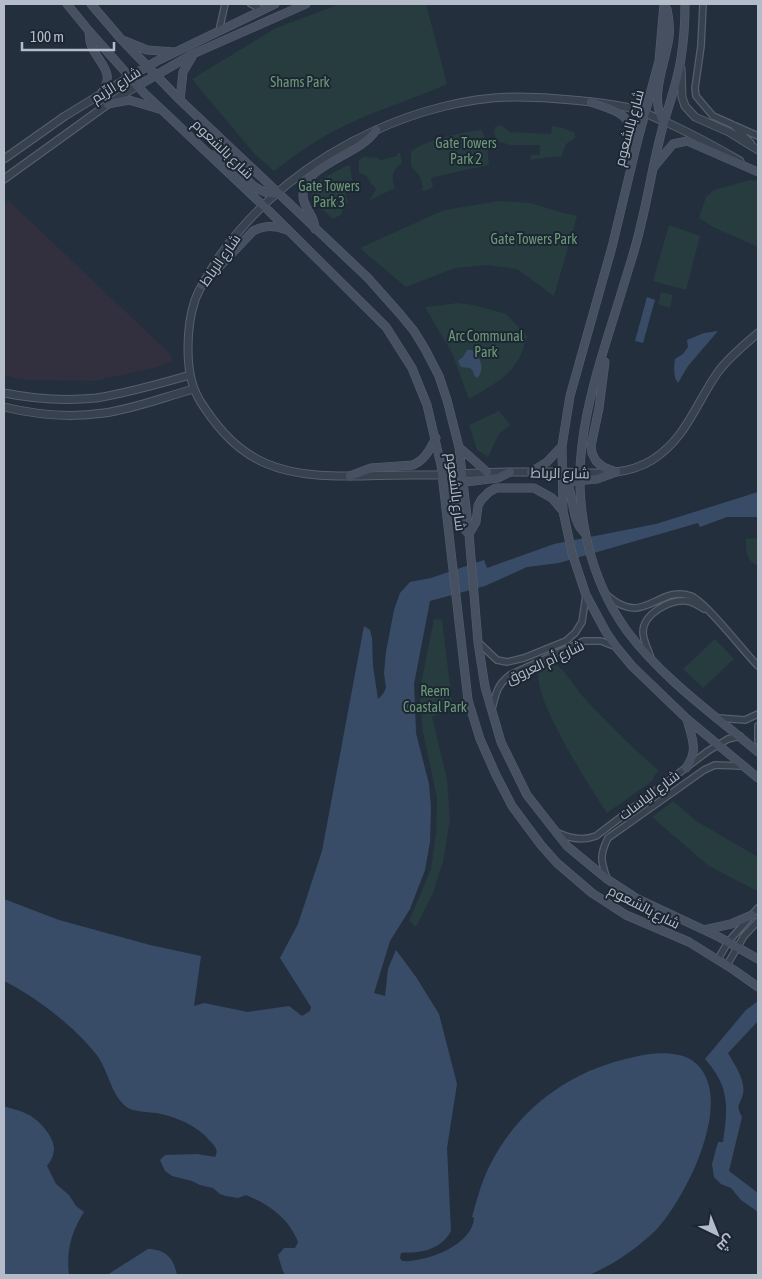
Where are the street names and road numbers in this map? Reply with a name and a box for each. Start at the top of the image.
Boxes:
street label: شارع الرِّيم [88,64,145,108]
street label: شارع بالشعوم [611,88,649,169]
street label: شارع بالشعوم [188,116,257,183]
street label: شارع الرباط [196,231,244,289]
street label: شارع بالشعوم [441,452,469,532]
street label: شارع الرباط [530,464,590,483]
street label: شارع أم العروق [503,636,587,689]
street label: شارع الياسات [616,767,683,824]
street label: شارع بالشعوم [604,882,683,934]

